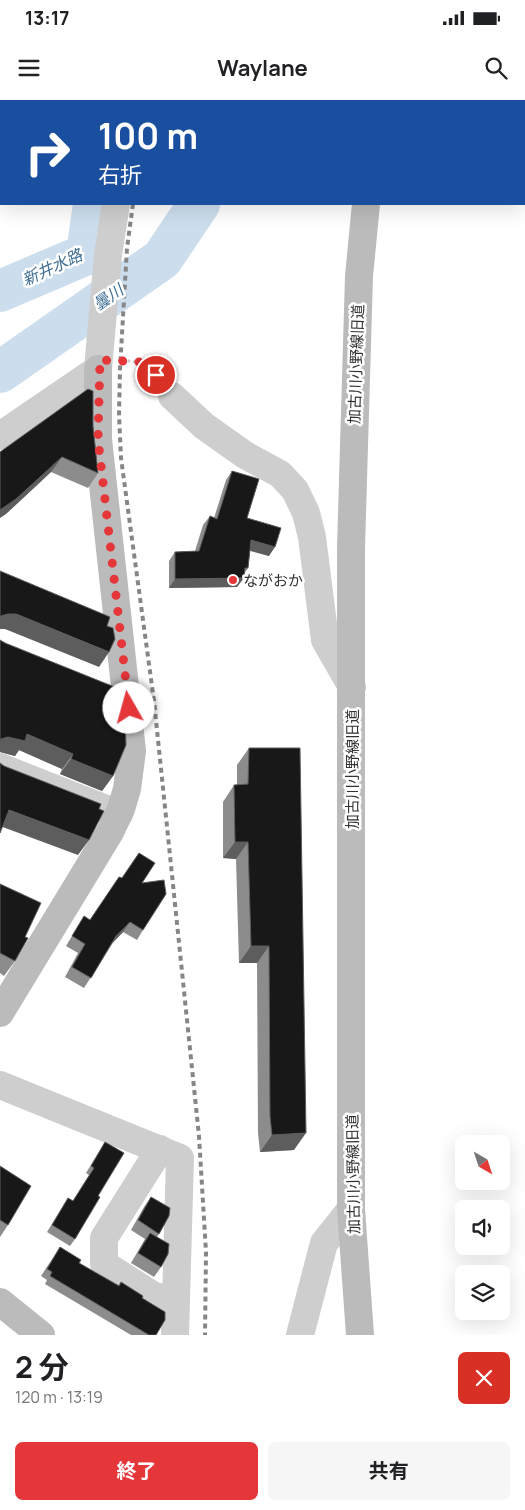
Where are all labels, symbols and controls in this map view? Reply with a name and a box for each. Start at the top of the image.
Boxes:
text: 13:17 [25,5,69,31]
text: Waylane [217,53,308,83]
icon: menu [15,54,43,82]
icon: search [482,54,510,82]
text: 100 m [98,112,198,160]
icon: right [15,120,80,185]
text: 右折 [98,160,142,190]
water label: 新井水路 [18,243,87,290]
water label: 曇川 [89,278,129,315]
street label: 加古川小野線旧道 [343,304,369,424]
pin [135,354,177,396]
icon: arrive [142,361,170,389]
place label: ながおか [243,570,303,591]
marker: ながおか [227,574,239,586]
position arrow [102,681,154,733]
street label: 加古川小野線旧道 [342,709,363,829]
street label: 加古川小野線旧道 [341,1114,365,1234]
north arrow [455,1135,510,1190]
map controls [455,1135,510,1320]
button: sound [455,1200,510,1255]
button: layers [455,1265,510,1320]
text: 2 分 [15,1346,69,1387]
button: close [458,1352,510,1404]
text: 120 m · 13:19 [15,1386,103,1408]
button: 終了 [15,1442,258,1500]
button: 共有 [268,1442,510,1500]

